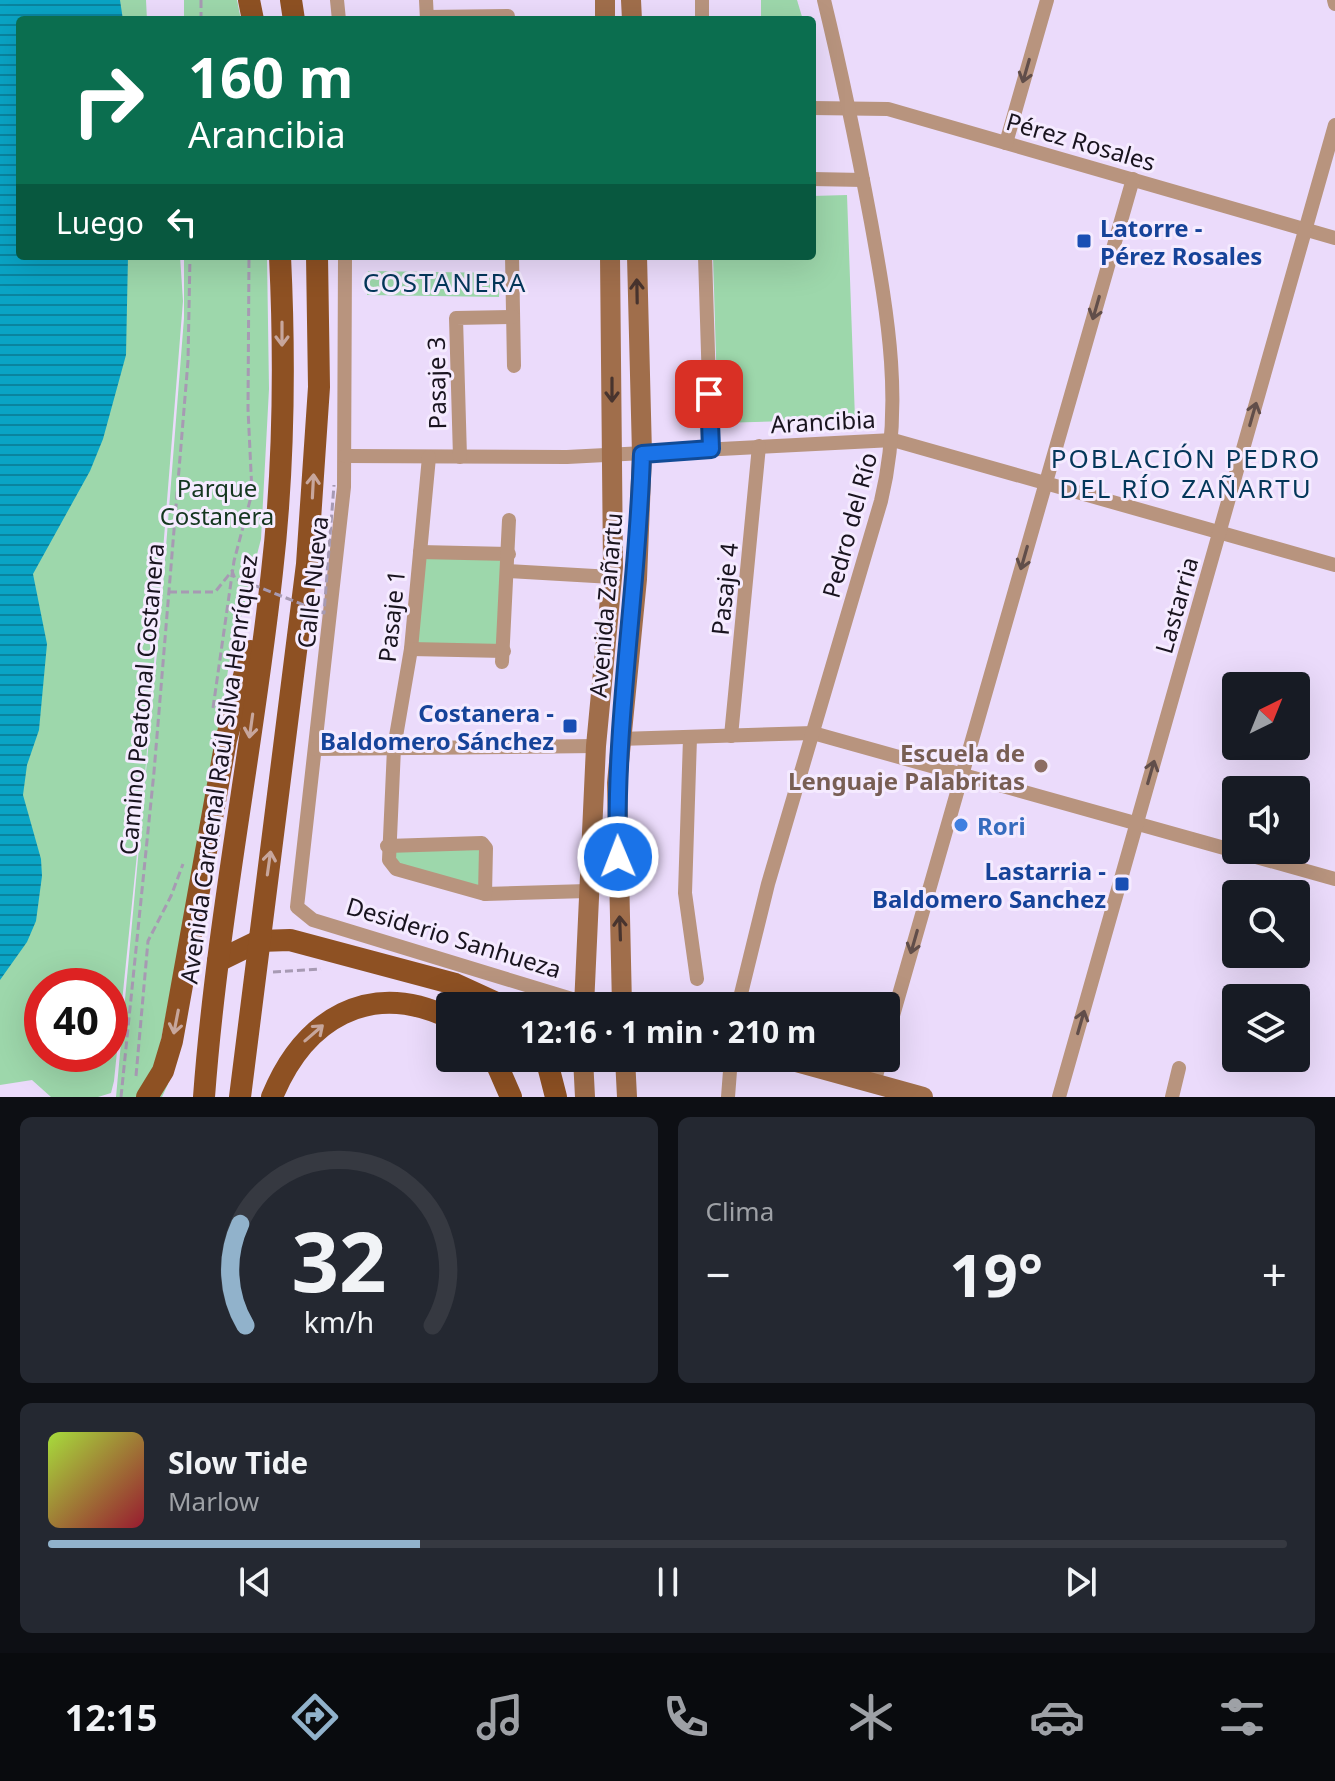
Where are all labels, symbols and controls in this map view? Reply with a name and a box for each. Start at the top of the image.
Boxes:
text: 160 m [188,38,353,114]
icon: right [56,48,160,152]
one-way arrow [1018,58,1033,84]
street label: Pérez Rosales [1002,104,1160,178]
text: Arancibia [188,110,346,159]
icon: left [160,200,204,244]
text: Luego [56,202,144,243]
place label: Latorre - Pérez Rosales [1100,211,1262,272]
marker: Latorre - Pérez Rosales [1075,232,1093,250]
district label: COSTANERA [363,264,527,300]
one-way arrow [629,278,645,305]
one-way arrow [1088,294,1103,320]
one-way arrow [274,320,290,347]
street label: Pasaje 3 [419,336,453,430]
pin [675,360,743,428]
icon: arrive [687,372,731,416]
one-way arrow [604,376,620,403]
one-way arrow [1246,401,1261,427]
street label: Arancibia [770,402,876,440]
district label: POBLACIÓN PEDRO DEL RÍO ZAÑARTU [1051,440,1321,506]
street label: Pedro del Río [814,449,884,601]
park label: Parque Costanera [160,471,274,532]
one-way arrow [306,473,321,500]
street label: Avenida Zañartu [580,511,630,699]
street label: Calle Nueva [289,514,335,650]
street label: Pasaje 4 [703,541,745,637]
street label: Camino Peatonal Costanera [111,542,171,856]
one-way arrow [1016,544,1031,570]
street label: Avenida Cardenal Raúl Silva Henríquez [172,552,264,986]
street label: Lastarria [1146,553,1206,657]
street label: Pasaje 1 [370,568,412,664]
north arrow [1222,672,1310,760]
map controls [1222,672,1310,1072]
place label: Costanera - Baldomero Sánchez [320,696,554,757]
one-way arrow [243,713,258,738]
marker: Costanera - Baldomero Sánchez [561,717,579,735]
place label: Escuela de Lenguaje Palabritas [788,736,1025,797]
marker: Escuela de Lenguaje Palabritas [1032,757,1050,775]
one-way arrow [1145,759,1160,785]
button: sound [1222,776,1310,864]
place label: Rori [977,809,1026,842]
position arrow [576,815,660,899]
marker: Rori [952,816,970,834]
one-way arrow [262,851,277,876]
place label: Lastarria - Baldomero Sanchez [872,854,1106,915]
marker: Lastarria - Baldomero Sanchez [1113,875,1131,893]
button: search [1222,880,1310,968]
street label: Desiderio Sanhueza [343,889,565,985]
one-way arrow [612,915,627,942]
one-way arrow [906,929,921,955]
speed limit sign: 40 [24,968,128,1072]
button: layers [1222,984,1310,1072]
one-way arrow [167,1009,182,1034]
one-way arrow [1074,1009,1089,1035]
text: 12:16 · 1 min · 210 m [520,1011,816,1052]
one-way arrow [304,1024,324,1042]
text: Clima [706,1193,774,1229]
text: 32 [291,1203,386,1316]
text: 19° [949,1233,1043,1315]
text: − [706,1244,731,1304]
text: + [1262,1244,1287,1304]
text: km/h [304,1302,374,1341]
text: Slow Tide [168,1442,308,1483]
text: Marlow [168,1483,259,1519]
icon: previous [233,1560,277,1604]
icon: pause [646,1560,690,1604]
icon: next [1059,1560,1103,1604]
icon: directions [287,1689,343,1745]
icon: music [472,1689,528,1745]
icon: phone [658,1689,714,1745]
icon: climate [843,1689,899,1745]
icon: car [1029,1689,1085,1745]
icon: filters [1214,1689,1270,1745]
text: 12:15 [65,1693,157,1742]

